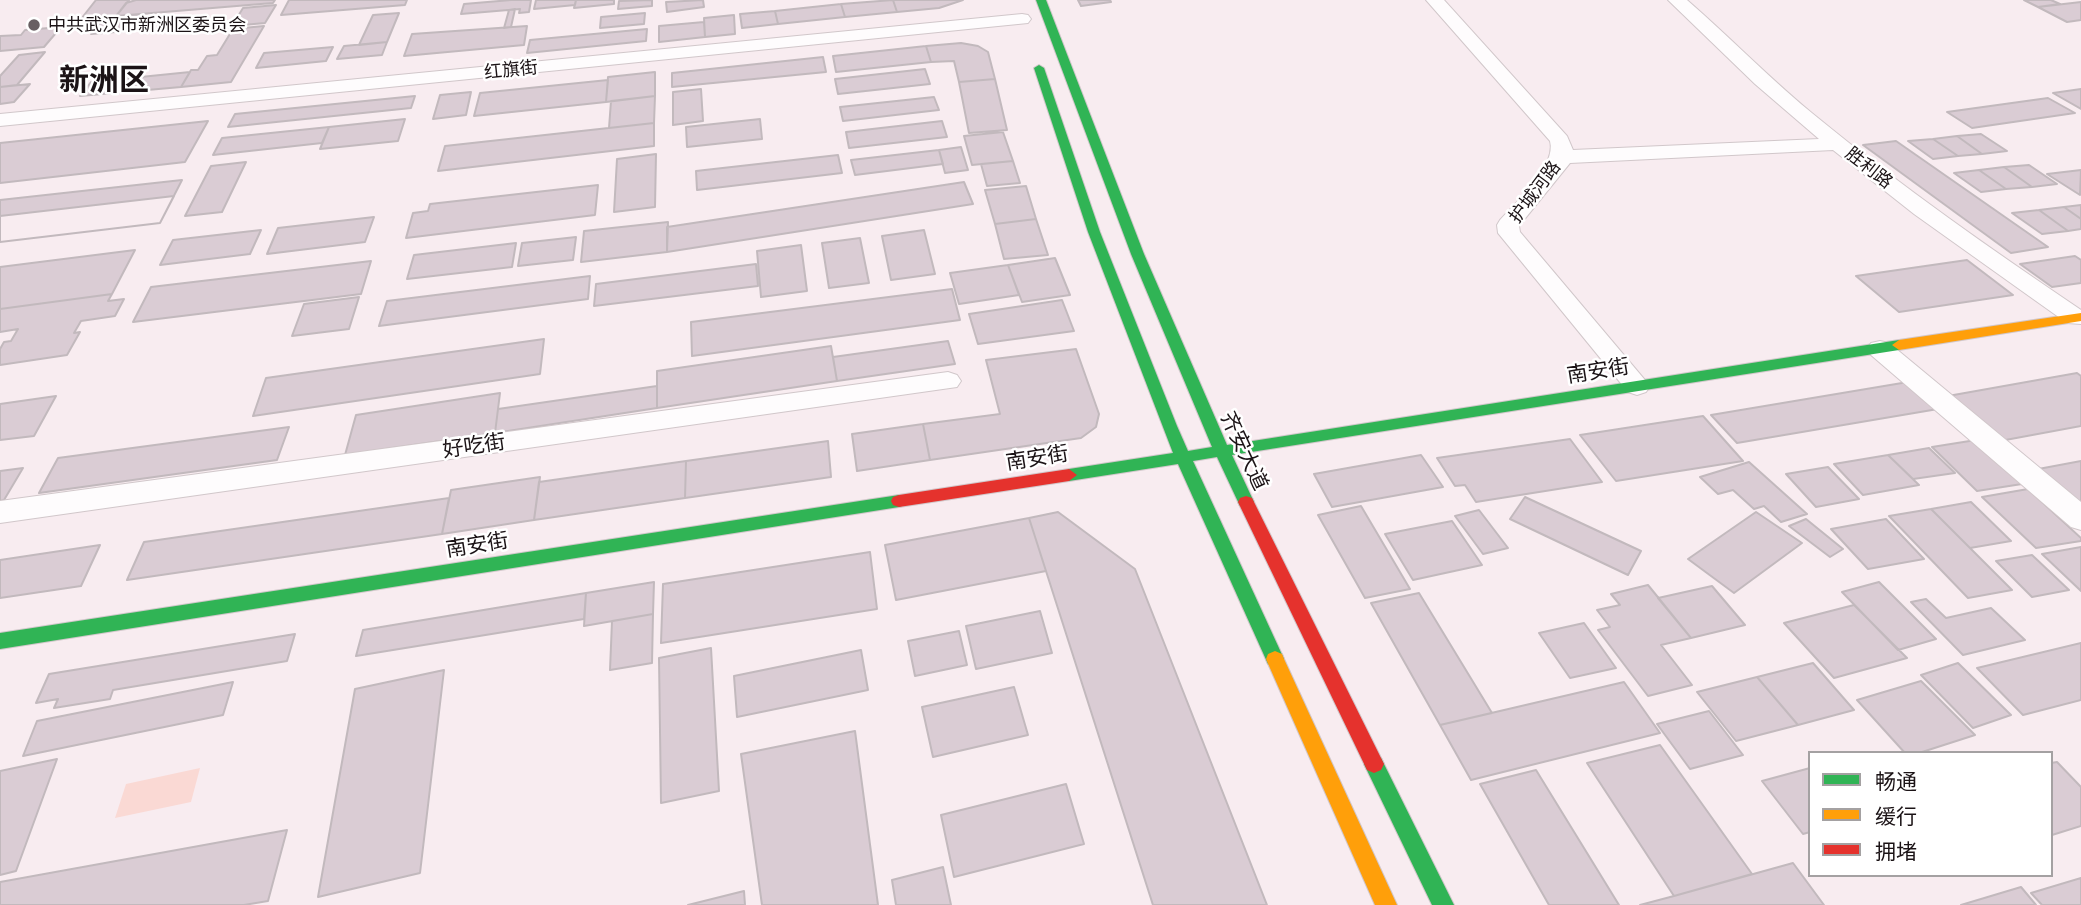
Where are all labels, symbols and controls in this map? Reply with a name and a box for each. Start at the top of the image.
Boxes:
place label: 中共武汉市新洲区委员会 [48,14,246,36]
marker: 中共武汉市新洲区委员会 [26,17,42,33]
street label: 红旗街 [483,56,539,84]
district label: 新洲区 [59,63,149,99]
street label: 胜利路 [1841,143,1897,193]
street label: 护城河路 [1505,157,1565,227]
street label: 南安街 [1565,354,1631,388]
street label: 齐安大道 [1215,408,1273,494]
street label: 好吃街 [441,429,507,463]
street label: 南安街 [1004,441,1070,475]
street label: 南安街 [444,528,510,562]
legend [1808,751,2053,877]
text: 畅通 [1875,769,1917,793]
text: 缓行 [1875,804,1917,828]
text: 拥堵 [1875,839,1917,863]

